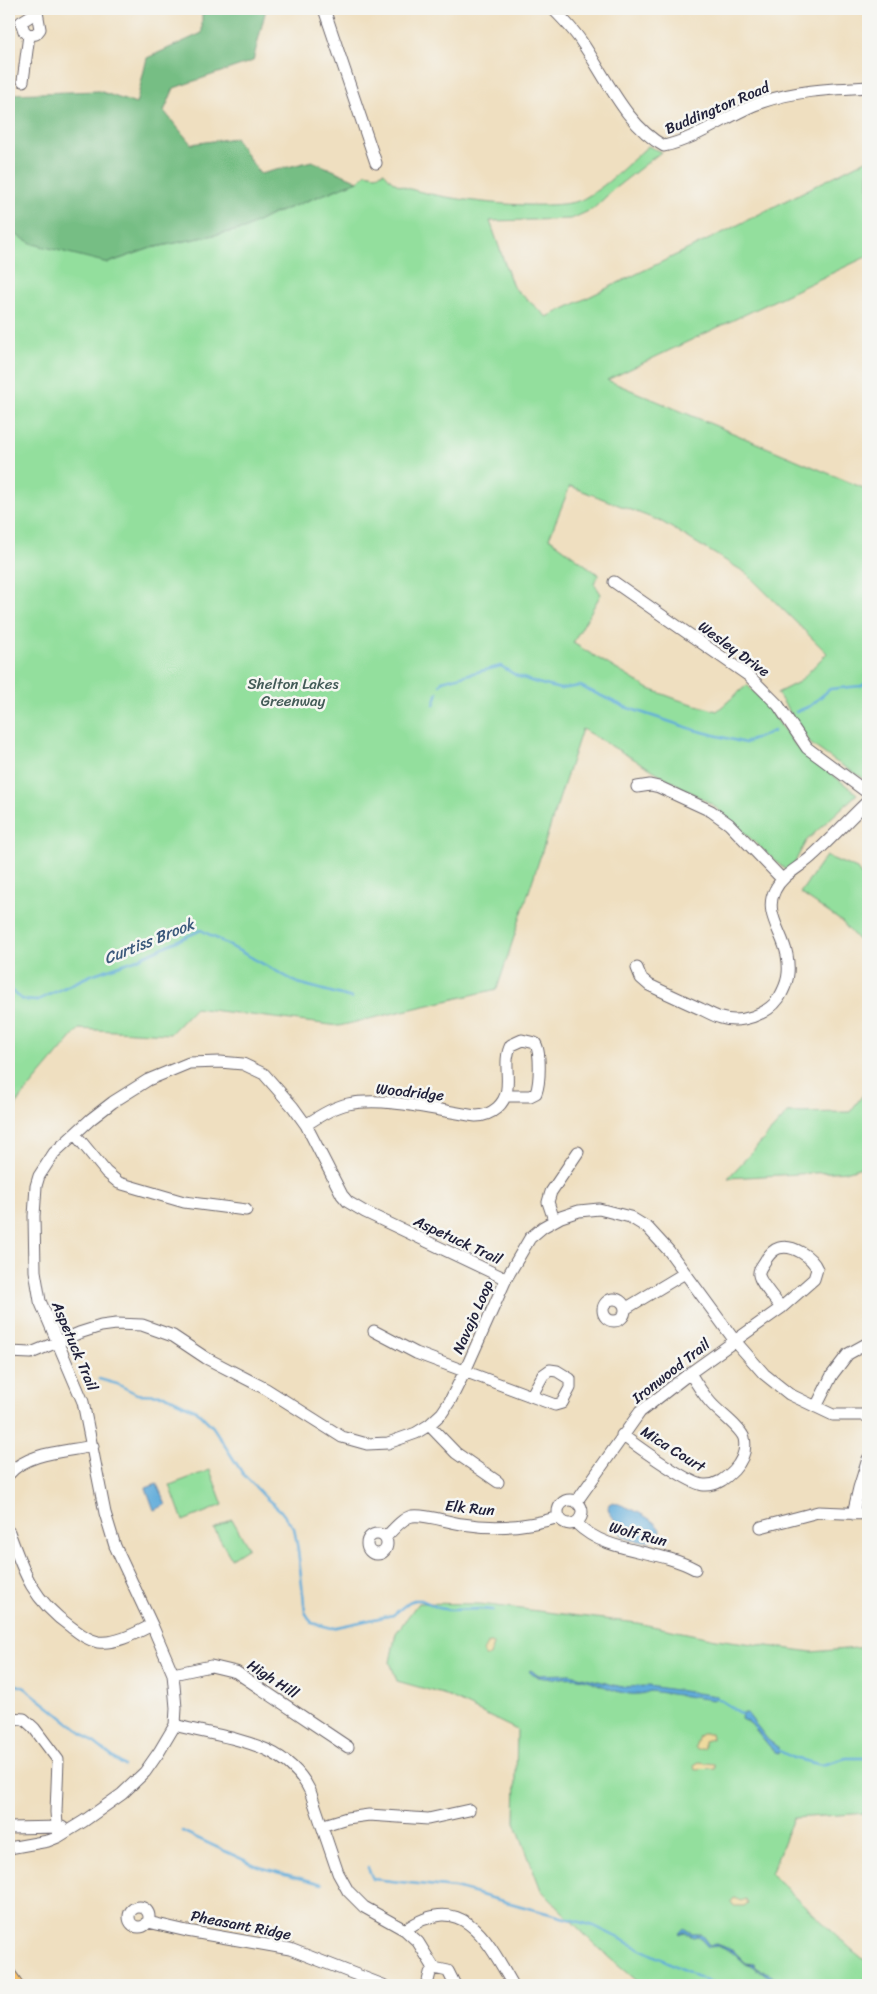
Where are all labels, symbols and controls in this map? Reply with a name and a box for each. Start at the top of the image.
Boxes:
street label: Buddington Road [661,74,774,142]
street label: Wesley Drive [693,614,776,684]
park label: Shelton Lakes Greenway [247,671,339,714]
water label: Curtiss Brook [99,909,200,972]
street label: Woodridge [375,1076,446,1109]
street label: Aspetuck Trail [408,1208,507,1272]
street label: Navajo Loop [445,1276,501,1358]
street label: Aspetuck Trail [44,1296,106,1396]
street label: Ironwood Trail [625,1331,717,1411]
street label: Mica Court [635,1419,711,1480]
street label: Elk Run [444,1492,496,1524]
street label: Wolf Run [606,1514,670,1554]
street label: High Hill [242,1652,305,1706]
street label: Pheasant Ridge [189,1903,294,1948]

